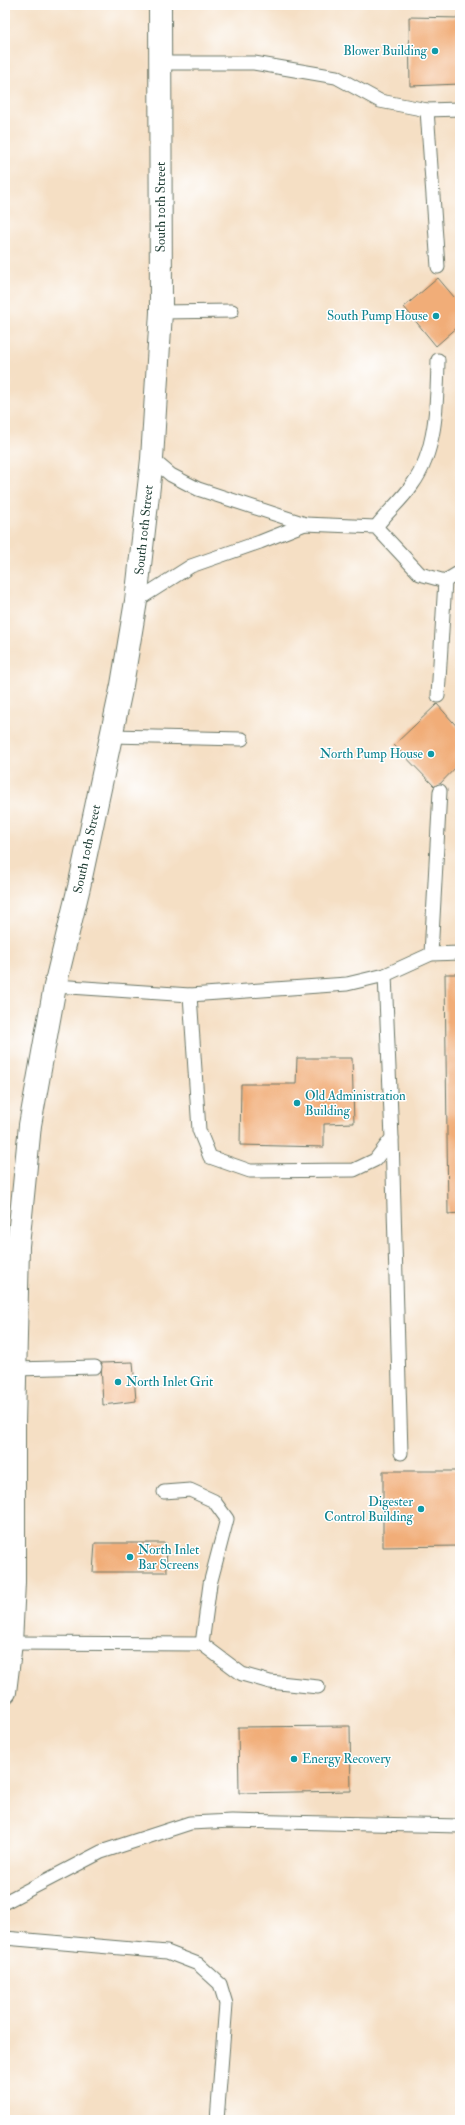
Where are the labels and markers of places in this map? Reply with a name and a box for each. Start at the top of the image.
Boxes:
place label: Blower Building [343,43,428,59]
marker: Blower Building [430,46,440,56]
place label: South Pump House [327,308,429,325]
marker: South Pump House [431,311,441,321]
place label: North Pump House [320,746,424,763]
marker: North Pump House [426,749,436,759]
place label: Old Administration Building [305,1088,406,1119]
marker: Old Administration Building [292,1098,302,1108]
place label: North Inlet Grit [126,1374,213,1390]
marker: North Inlet Grit [113,1377,123,1387]
place label: Digester Control Building [324,1494,414,1525]
marker: Digester Control Building [416,1504,426,1514]
place label: North Inlet Bar Screens [138,1542,199,1573]
marker: North Inlet Bar Screens [125,1552,135,1562]
place label: Energy Recovery [302,1751,391,1768]
marker: Energy Recovery [289,1754,299,1764]

